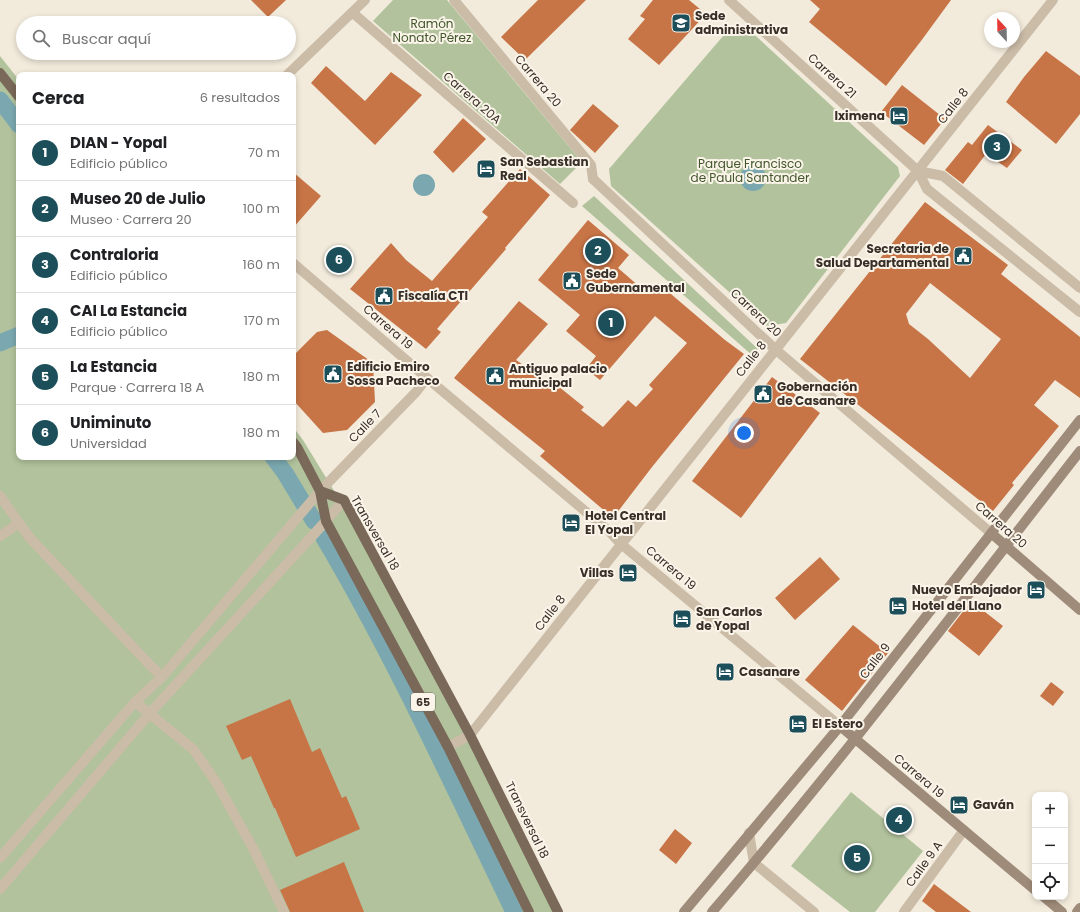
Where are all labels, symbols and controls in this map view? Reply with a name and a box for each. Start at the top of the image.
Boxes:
place label: Sede administrativa [695,7,788,38]
school or university icon: Sede administrativa [670,12,692,34]
north arrow [984,12,1020,48]
park label: Ramón Nonato Pérez [393,15,471,46]
search box [16,16,296,60]
icon: search [30,27,52,49]
text: Buscar aquí [62,28,151,49]
street label: Carrera 21 [804,49,860,102]
street label: Carrera 20 [511,51,565,111]
street label: Carrera 20A [440,68,505,128]
street label: Calle 8 [933,84,972,127]
text: Cerca [32,86,85,110]
text: 6 resultados [200,88,280,107]
hotel icon: Iximena [888,105,910,127]
place label: Iximena [835,107,885,124]
text: DIAN - Yopal [70,132,167,153]
pin: 3 [984,132,1010,162]
text: 1 [43,143,47,162]
text: 70 m [248,143,280,162]
place label: San Sebastian Real [500,153,589,184]
text: Edificio público [70,154,168,173]
park label: Parque Francisco de Paula Santander [691,155,810,186]
hotel icon: San Sebastian Real [475,158,497,180]
text: Museo 20 de Julio [70,188,206,209]
text: 2 [41,199,49,218]
text: 100 m [243,199,280,218]
text: Museo · Carrera 20 [70,210,192,229]
pin: 2 [585,236,611,266]
place label: Secretaria de Salud Departamental [816,240,950,271]
text: Contraloria [70,244,159,265]
pin: 6 [326,245,352,275]
public building icon: Secretaria de Salud Departamental [952,245,974,267]
text: 3 [41,255,49,274]
text: 160 m [243,255,280,274]
place label: Sede Gubernamental [586,265,685,296]
text: Edificio público [70,266,168,285]
public building icon: Sede Gubernamental [561,270,583,292]
public building icon: Fiscalía CTI [373,285,395,307]
street label: Carrera 20 [727,285,786,341]
place label: Fiscalía CTI [398,287,468,304]
text: CAI La Estancia [70,300,187,321]
street label: Carrera 19 [360,300,417,353]
pin: 1 [598,308,624,338]
text: 4 [41,311,49,330]
text: 170 m [244,311,280,330]
text: Edificio público [70,322,168,341]
street label: Calle 8 [731,337,770,380]
text: La Estancia [70,356,157,377]
place label: Edificio Emiro Sossa Pacheco [347,358,440,389]
place label: Antiguo palacio municipal [509,360,608,391]
public building icon: Edificio Emiro Sossa Pacheco [322,363,344,385]
public building icon: Antiguo palacio municipal [484,365,506,387]
text: 5 [41,367,49,386]
text: 180 m [243,367,280,386]
text: Parque · Carrera 18 A [70,378,204,397]
place label: Gobernación de Casanare [777,378,857,409]
public building icon: Gobernación de Casanare [752,383,774,405]
street label: Calle 7 [344,405,385,446]
text: Uniminuto [70,412,151,433]
text: 6 [41,423,49,442]
text: 180 m [243,423,280,442]
your location [734,423,754,443]
text: Universidad [70,434,147,453]
street label: Transversal 18 [347,492,404,573]
street label: Carrera 20 [972,497,1031,552]
place label: Hotel Central El Yopal [585,507,666,538]
hotel icon: Hotel Central El Yopal [560,512,582,534]
street label: Carrera 19 [643,542,700,594]
hotel icon: Villas [617,562,639,584]
place label: Villas [580,564,614,581]
hotel icon: Nuevo Embajador [1025,579,1047,601]
place label: Nuevo Embajador [912,581,1022,598]
street label: Calle 8 [530,591,569,634]
hotel icon: Hotel del Llano [887,595,909,617]
place label: Hotel del Llano [912,597,1002,614]
place label: San Carlos de Yopal [696,603,763,634]
hotel icon: San Carlos de Yopal [671,608,693,630]
street label: Calle 9 [855,639,894,682]
hotel icon: Casanare [714,661,736,683]
place label: Casanare [739,663,801,680]
road number: 65 [411,693,435,711]
hotel icon: El Estero [787,713,809,735]
place label: El Estero [812,715,863,732]
street label: Carrera 19 [891,750,948,802]
street label: Transversal 18 [501,778,553,861]
map controls [1032,792,1068,900]
button: + [1032,792,1068,828]
hotel icon: Gaván [948,794,970,816]
place label: Gaván [973,796,1014,813]
pin: 4 [886,805,912,835]
button: − [1032,828,1068,864]
street label: Calle 9 A [901,837,946,890]
pin: 5 [844,843,870,873]
button: locate [1032,864,1068,900]

